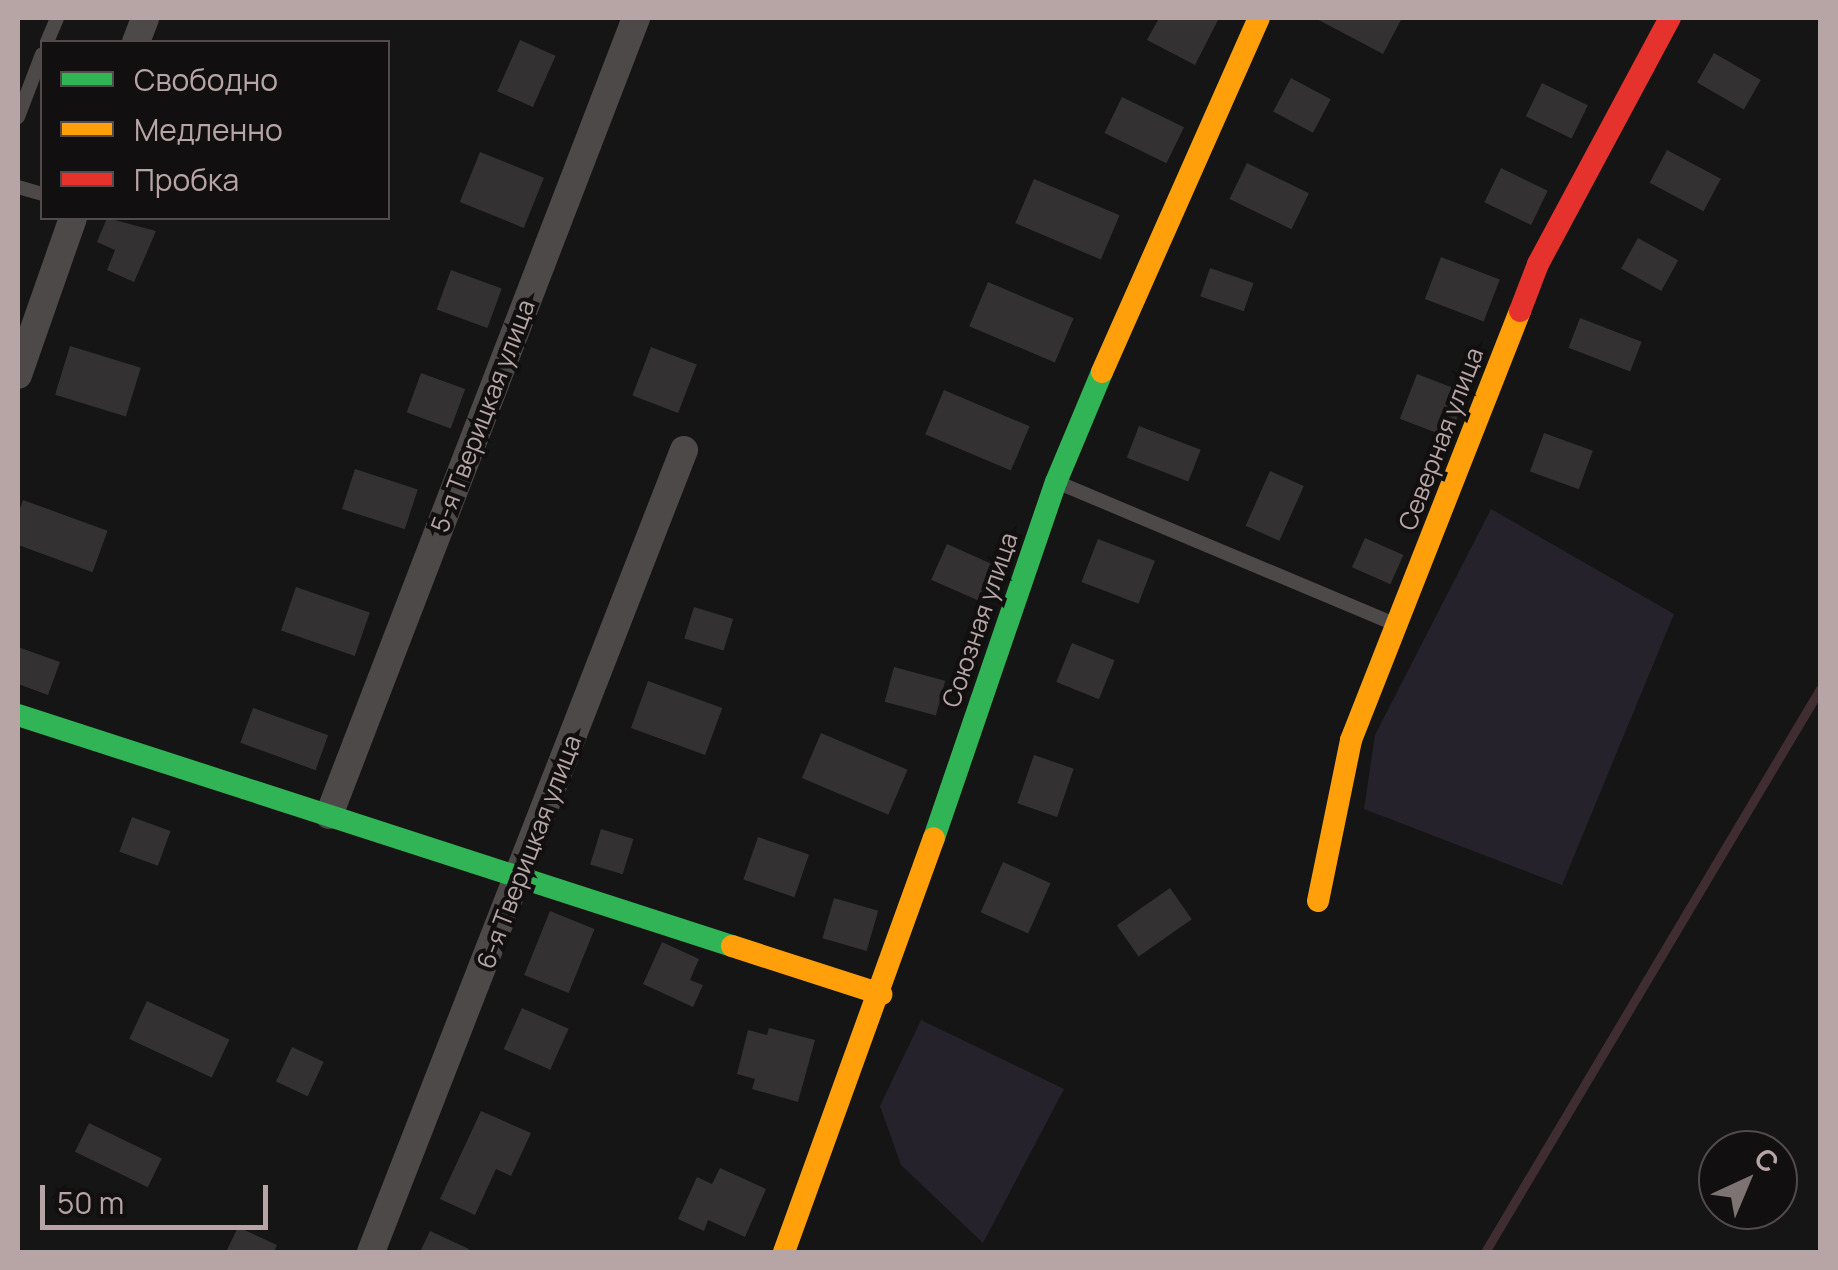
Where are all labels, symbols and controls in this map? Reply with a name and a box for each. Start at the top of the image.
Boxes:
legend [40,40,390,220]
text: Свободно [134,59,278,100]
text: Медленно [134,109,283,150]
text: Пробка [134,159,239,200]
street label: 5-я Тверицкая улица [425,295,541,537]
street label: Северная улица [1392,343,1490,535]
street label: Союзная улица [936,529,1024,711]
street label: 6-я Тверицкая улица [471,731,587,973]
north arrow [1698,1130,1798,1230]
text: С [1747,1139,1788,1181]
scale bar [45,1165,272,1227]
text: 50 m [57,1182,124,1223]

